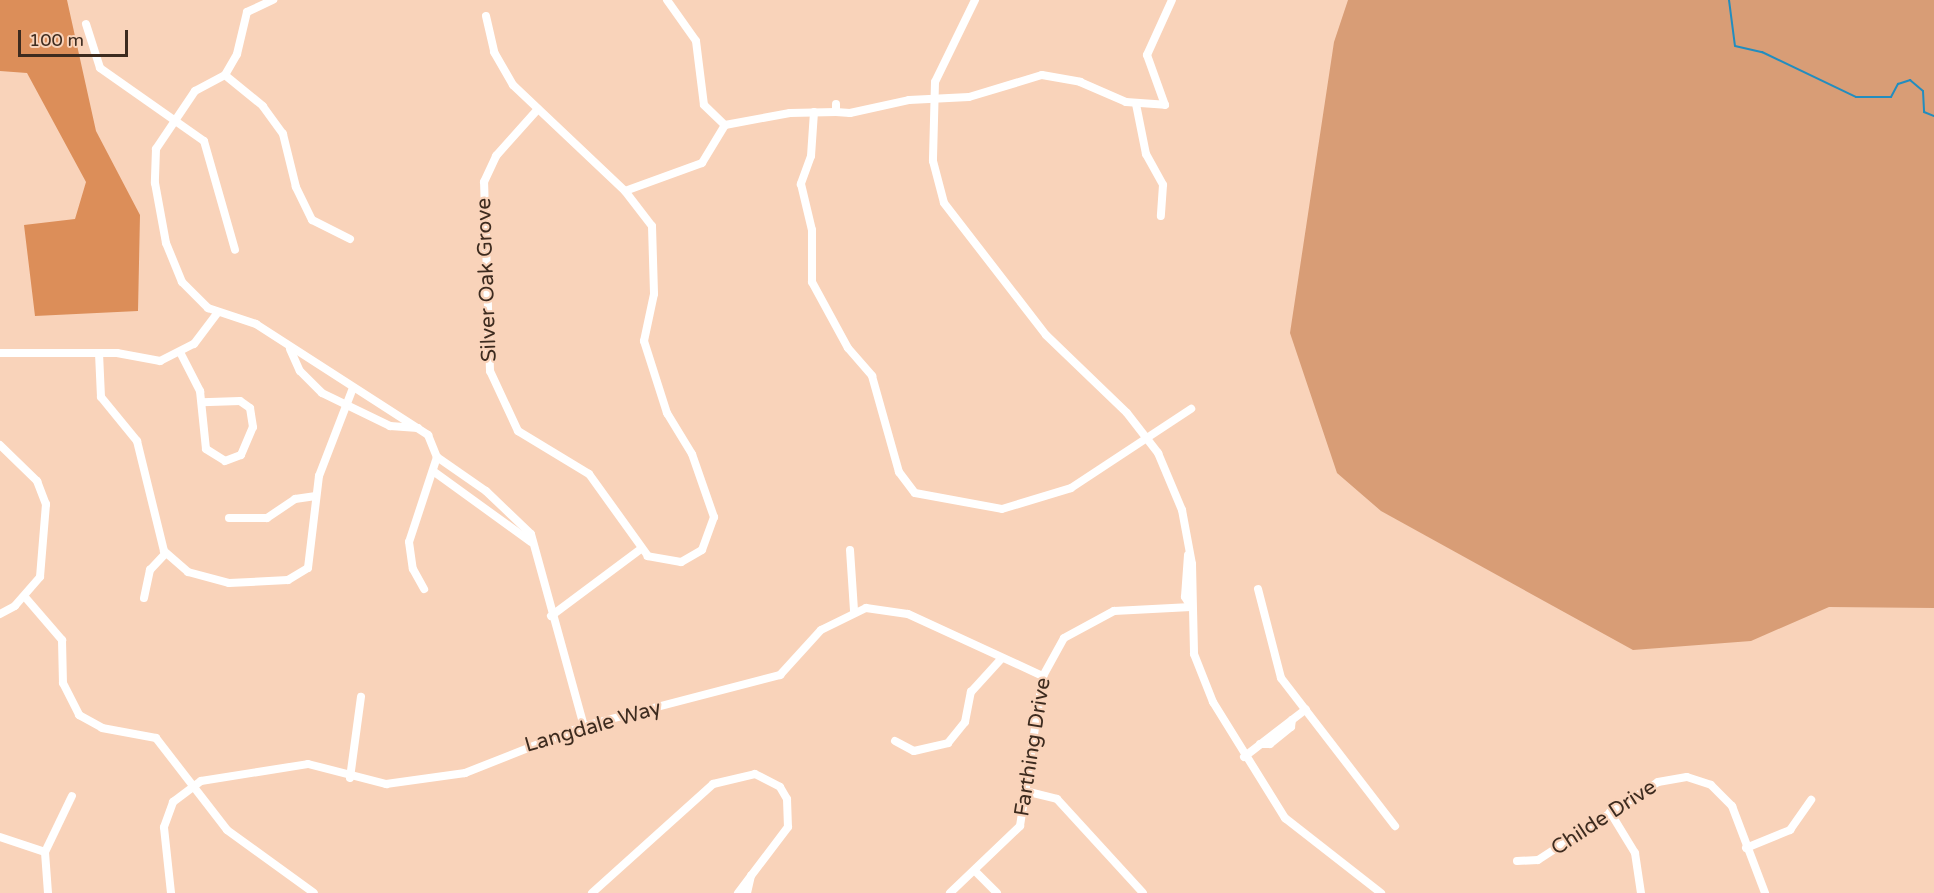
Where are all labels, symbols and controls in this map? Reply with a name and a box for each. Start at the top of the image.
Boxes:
scale bar [21,18,130,56]
text: 100 m [29,29,84,51]
street label: Silver Oak Grove [472,197,502,363]
street label: Farthing Drive [1010,676,1056,818]
street label: Langdale Way [522,695,664,759]
street label: Childe Drive [1547,775,1661,861]

